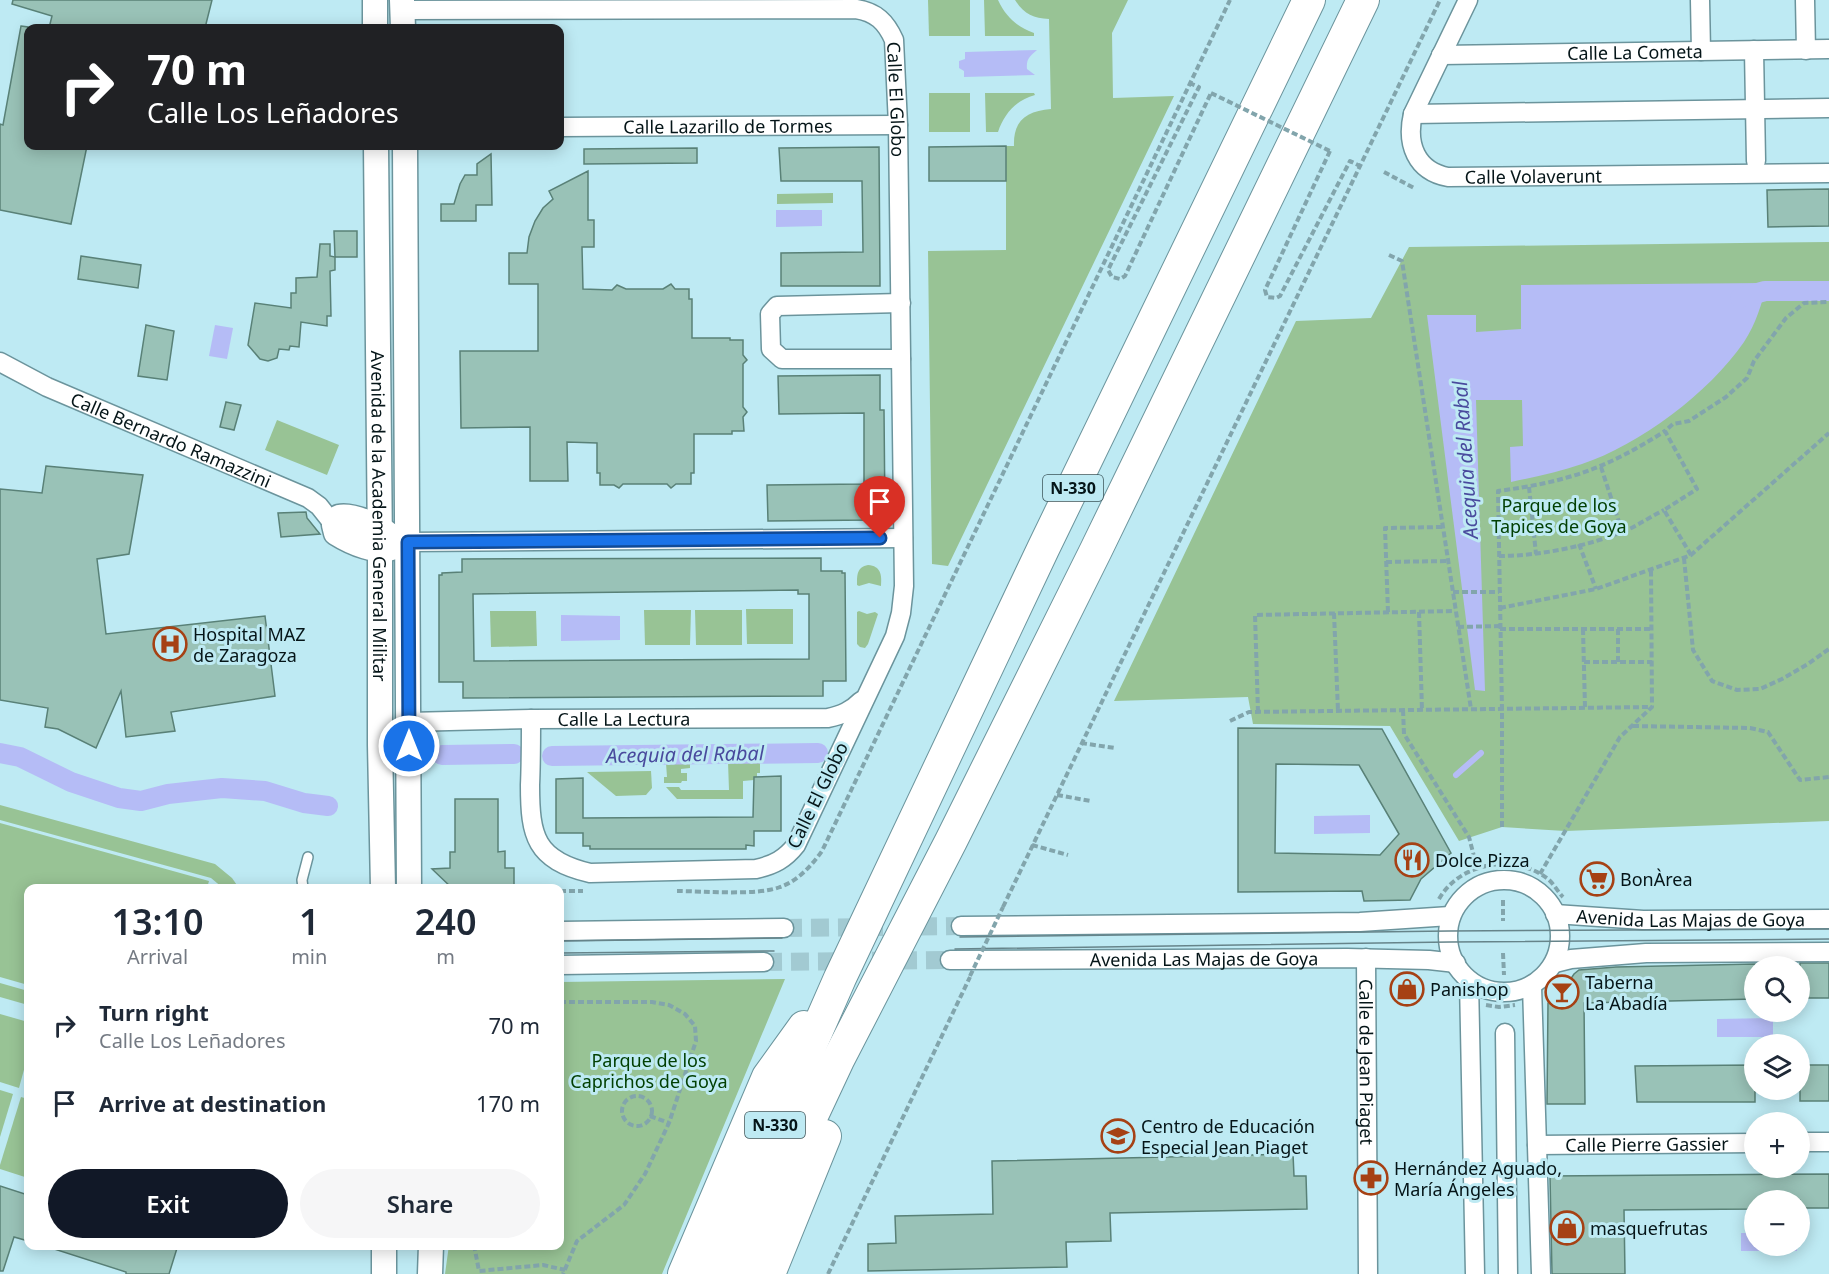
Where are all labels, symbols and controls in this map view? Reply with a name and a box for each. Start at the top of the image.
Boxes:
street label: Calle La Cometa [1567,39,1703,65]
text: 70 m [147,40,247,97]
street label: Calle El Globo [882,41,910,157]
icon: right [48,48,126,126]
text: Calle Los Leñadores [147,94,399,131]
street label: Calle Lazarillo de Tormes [623,113,833,139]
street label: Calle Volaverunt [1465,163,1603,189]
street label: Avenida de la Academia General Militar [366,350,392,682]
water label: Acequia del Rabal [1446,379,1484,542]
street label: Calle Bernardo Ramazzini [67,387,275,493]
road number: N-330 [1043,475,1103,501]
pin [854,476,905,538]
icon: arrive [863,485,896,518]
park label: Parque de los Tapices de Goya [1491,493,1627,538]
place label: Hospital MAZ de Zaragoza [193,622,306,667]
hospital icon: Hospital MAZ de Zaragoza [152,626,188,662]
street label: Calle La Lectura [557,706,690,731]
position arrow [377,714,441,778]
street label: Calle El Globo [781,738,853,852]
water label: Acequia del Rabal [604,739,765,769]
restaurant icon: Dolce Pizza [1394,842,1430,878]
place label: Dolce Pizza [1435,848,1530,872]
supermarket icon: BonÀrea [1579,861,1615,897]
place label: BonÀrea [1620,867,1693,891]
text: 13:10 [111,897,204,946]
text: 1 [299,897,320,946]
text: 240 [415,897,477,946]
street label: Avenida Las Majas de Goya [1576,903,1805,932]
text: Arrival [127,943,188,970]
text: min [291,943,327,970]
text: m [436,943,455,970]
street label: Avenida Las Majas de Goya [1090,946,1318,971]
map controls [1744,956,1810,1256]
button: search [1744,956,1810,1022]
place label: Taberna La Abadía [1585,970,1668,1015]
shop icon: Panishop [1389,971,1425,1007]
bar icon: Taberna La Abadía [1544,974,1580,1010]
place label: Panishop [1430,977,1508,1001]
street label: Calle de Jean Piaget [1354,979,1379,1146]
text: Turn right [99,997,209,1027]
icon: right [48,1009,81,1042]
text: 70 m [489,1010,540,1040]
text: Calle Los Leñadores [99,1027,285,1054]
button: layers [1744,1034,1810,1100]
park label: Parque de los Caprichos de Goya [570,1048,728,1093]
icon: arrive [48,1087,81,1120]
text: Arrive at destination [99,1088,326,1118]
text: 170 m [476,1088,540,1118]
road number: N-330 [745,1112,805,1138]
button: + [1744,1112,1810,1178]
place label: Centro de Educación Especial Jean Piaget [1141,1114,1315,1159]
school or university icon: Centro de Educación Especial Jean Piaget [1100,1118,1136,1154]
street label: Calle Pierre Gassier [1565,1131,1729,1157]
place label: Hernández Aguado, María Ángeles [1394,1156,1562,1201]
pharmacy icon: Hernández Aguado, María Ángeles [1353,1160,1389,1196]
button: Exit [48,1169,288,1238]
button: Share [300,1169,540,1238]
button: − [1744,1190,1810,1256]
shop icon: masquefrutas [1549,1210,1585,1246]
place label: masquefrutas [1590,1216,1708,1240]

